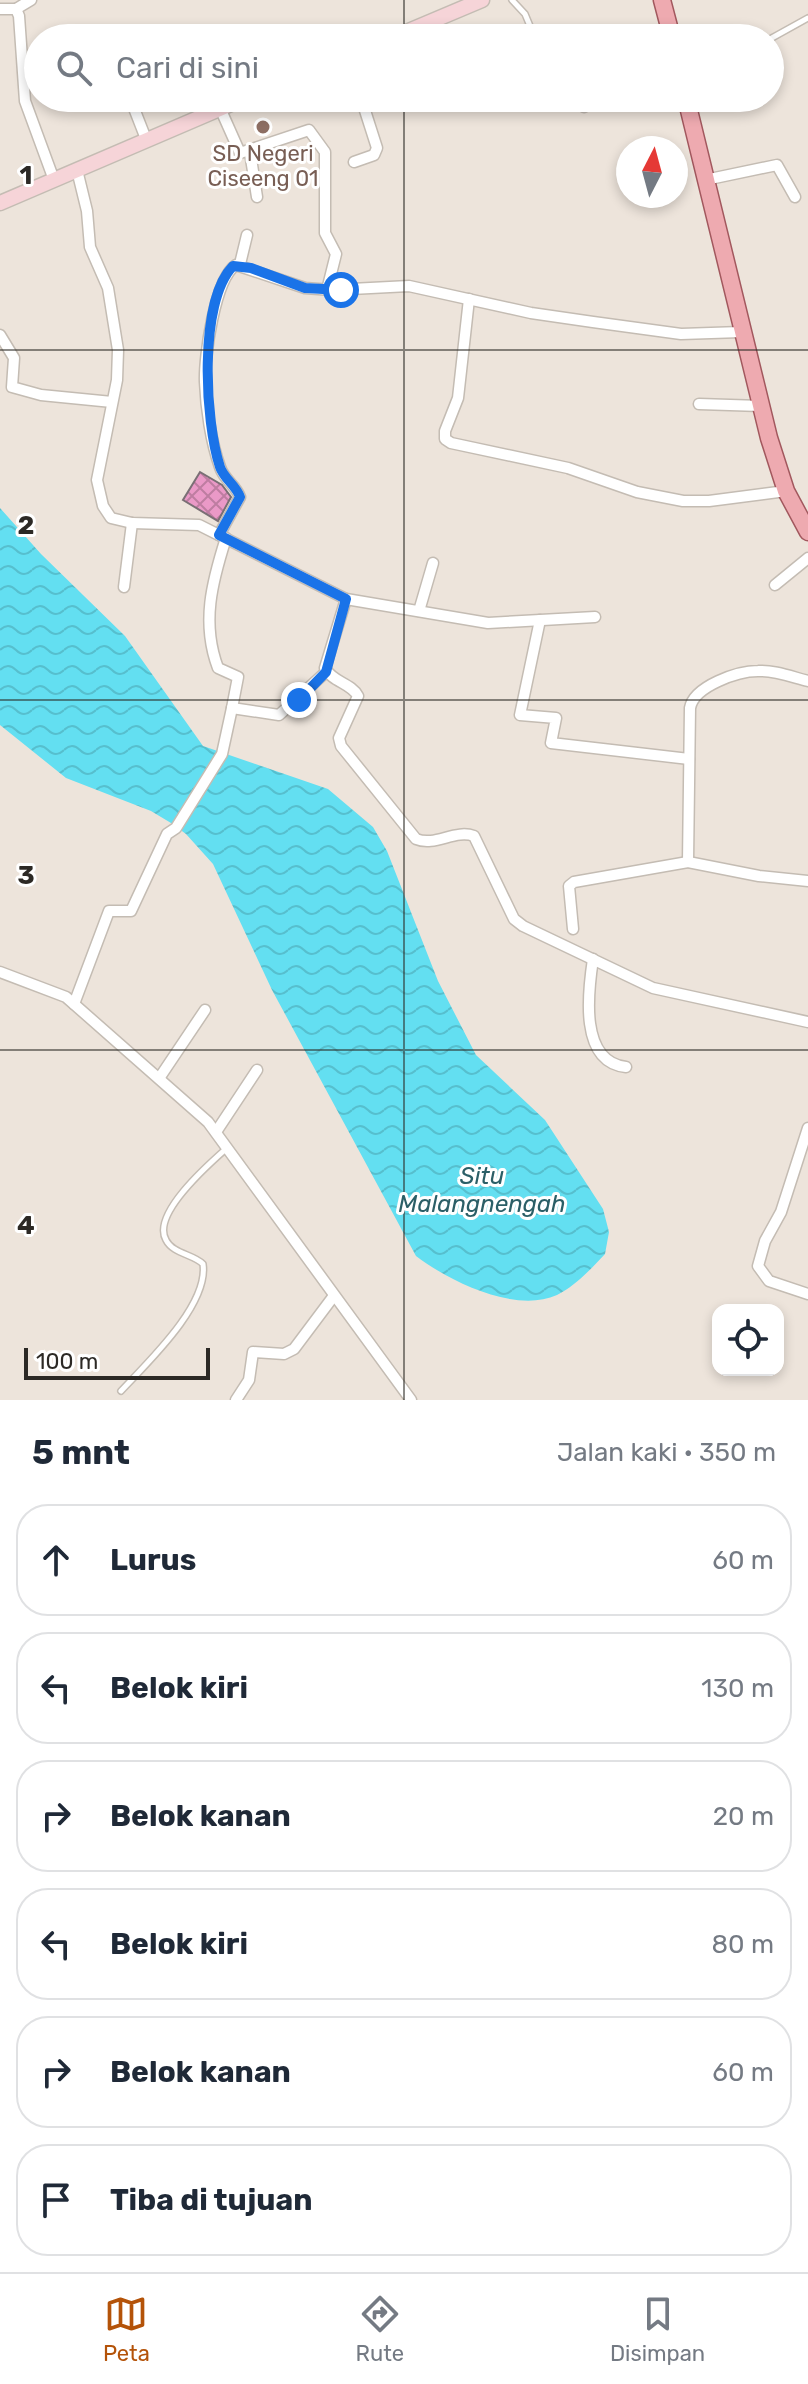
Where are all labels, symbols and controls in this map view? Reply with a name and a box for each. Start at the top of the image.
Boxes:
search box [24,24,784,112]
icon: search [52,46,96,90]
text: Cari di sini [116,50,259,86]
marker: SD Negeri Ciseeng 01 [254,118,272,136]
north arrow [616,136,688,208]
place label: SD Negeri Ciseeng 01 [207,140,319,192]
text: 1 [20,160,32,191]
route start [323,272,359,308]
text: 2 [18,510,34,541]
route end [281,682,317,718]
text: 3 [17,860,35,891]
water label: Situ Malangnengah [398,1162,566,1218]
text: 4 [17,1210,35,1241]
map controls [712,1304,784,1376]
button: locate [712,1304,784,1376]
scale bar [24,1344,210,1380]
text: 100 m [36,1348,98,1375]
text: 5 mnt [32,1432,130,1473]
text: Jalan kaki · 350 m [557,1437,776,1468]
icon: ahead [34,1538,78,1582]
text: Lurus [110,1542,196,1578]
text: 60 m [712,1545,774,1576]
icon: left [34,1666,78,1710]
text: Belok kiri [110,1670,248,1706]
text: 130 m [701,1673,774,1704]
icon: right [34,1794,78,1838]
text: Belok kanan [110,1798,291,1834]
text: 20 m [713,1801,774,1832]
icon: left [34,1922,78,1966]
text: Belok kiri [110,1926,248,1962]
text: 80 m [711,1929,774,1960]
icon: right [34,2050,78,2094]
text: Belok kanan [110,2054,291,2090]
text: 60 m [712,2057,774,2088]
icon: arrive [34,2178,78,2222]
text: Tiba di tujuan [110,2182,312,2218]
tab: Peta [103,2292,150,2367]
tab: Rute [356,2292,404,2367]
tab: Disimpan [610,2292,705,2367]

